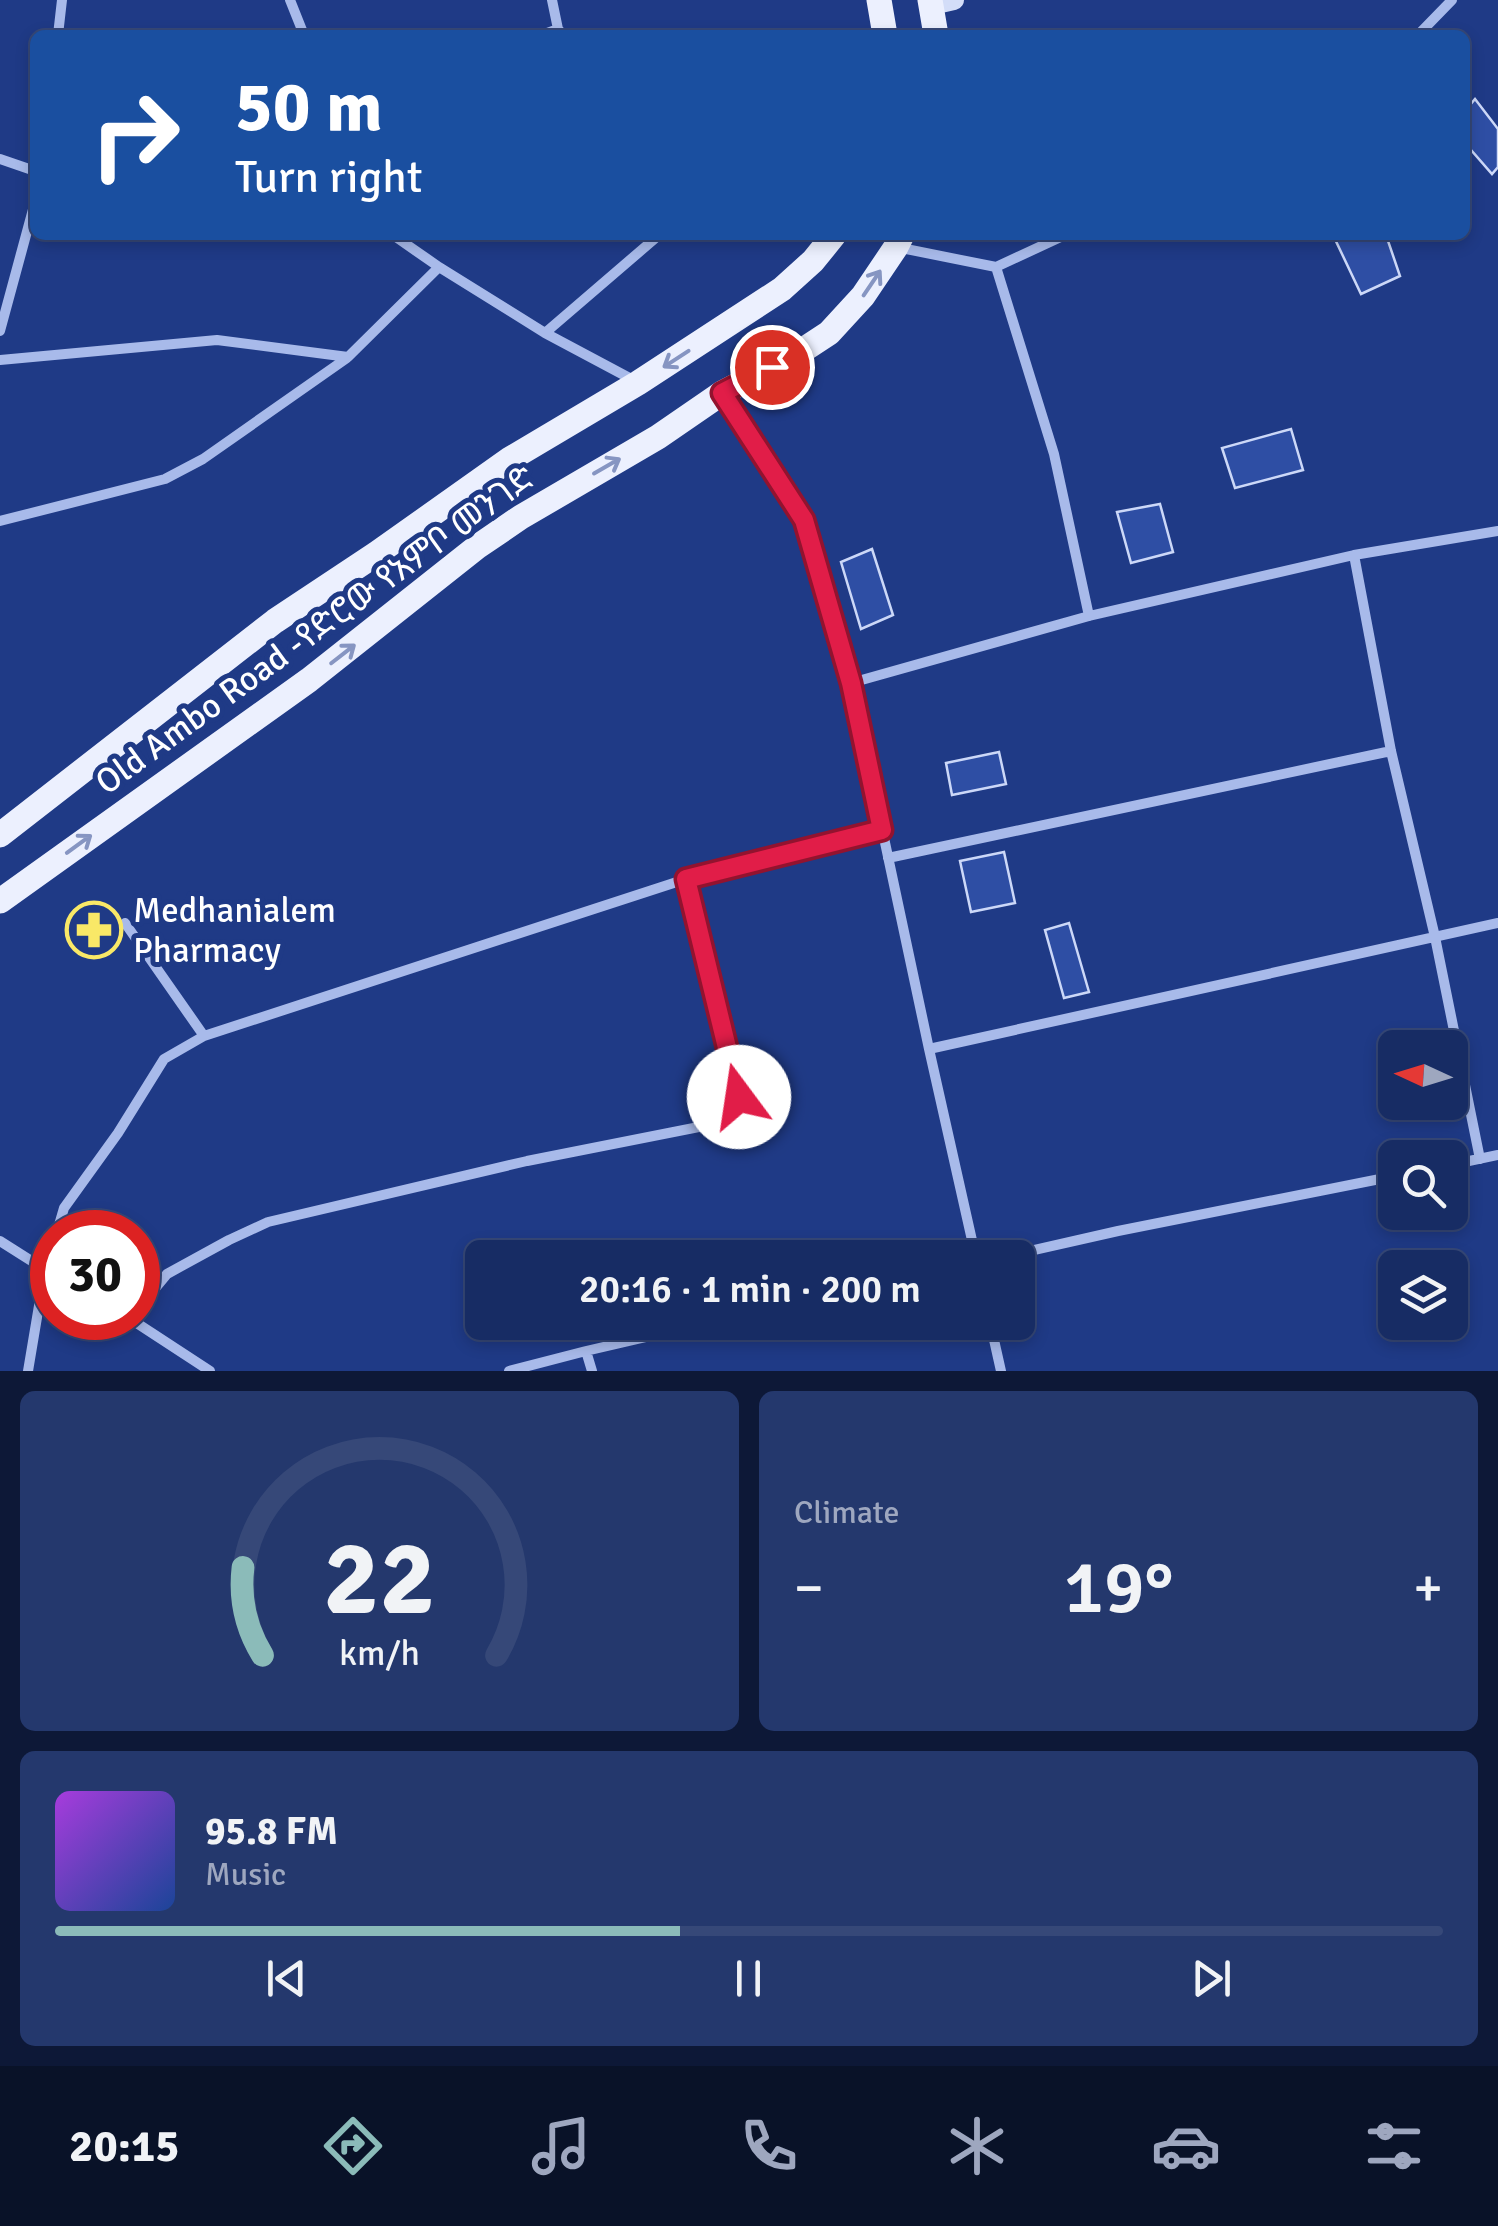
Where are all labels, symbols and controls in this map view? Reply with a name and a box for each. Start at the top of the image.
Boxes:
text: 50 m [235,64,383,150]
icon: right [70,70,200,200]
text: Turn right [235,150,423,205]
one-way arrow [861,270,882,297]
pin [730,325,815,410]
icon: arrive [745,340,800,395]
one-way arrow [662,348,690,369]
street label: Old Ambo Road -የድሮው የአምቦ መንገድ [87,456,543,804]
one-way arrow [592,456,621,476]
one-way arrow [329,644,356,665]
one-way arrow [65,834,93,855]
place label: Medhanialem Pharmacy [133,889,336,972]
pharmacy icon: Medhanialem Pharmacy [64,900,124,960]
north arrow [1378,1030,1468,1120]
map controls [1378,1030,1468,1340]
position arrow [687,1045,791,1149]
button: search [1378,1140,1468,1230]
speed limit sign: 30 [30,1210,160,1340]
button: layers [1378,1250,1468,1340]
text: 20:16 · 1 min · 200 m [579,1266,921,1313]
text: Climate [794,1493,900,1532]
text: 22 [323,1515,436,1643]
text: 19° [1064,1541,1173,1634]
text: − [794,1554,824,1622]
text: + [1413,1554,1443,1622]
text: km/h [339,1631,420,1675]
text: 95.8 FM [205,1808,338,1855]
text: Music [205,1855,286,1894]
icon: previous [259,1951,314,2006]
icon: pause [721,1951,776,2006]
icon: next [1184,1951,1239,2006]
icon: directions [318,2111,388,2181]
icon: music [526,2111,596,2181]
icon: phone [734,2111,804,2181]
icon: climate [942,2111,1012,2181]
icon: car [1151,2111,1221,2181]
icon: filters [1359,2111,1429,2181]
text: 20:15 [69,2119,180,2174]

